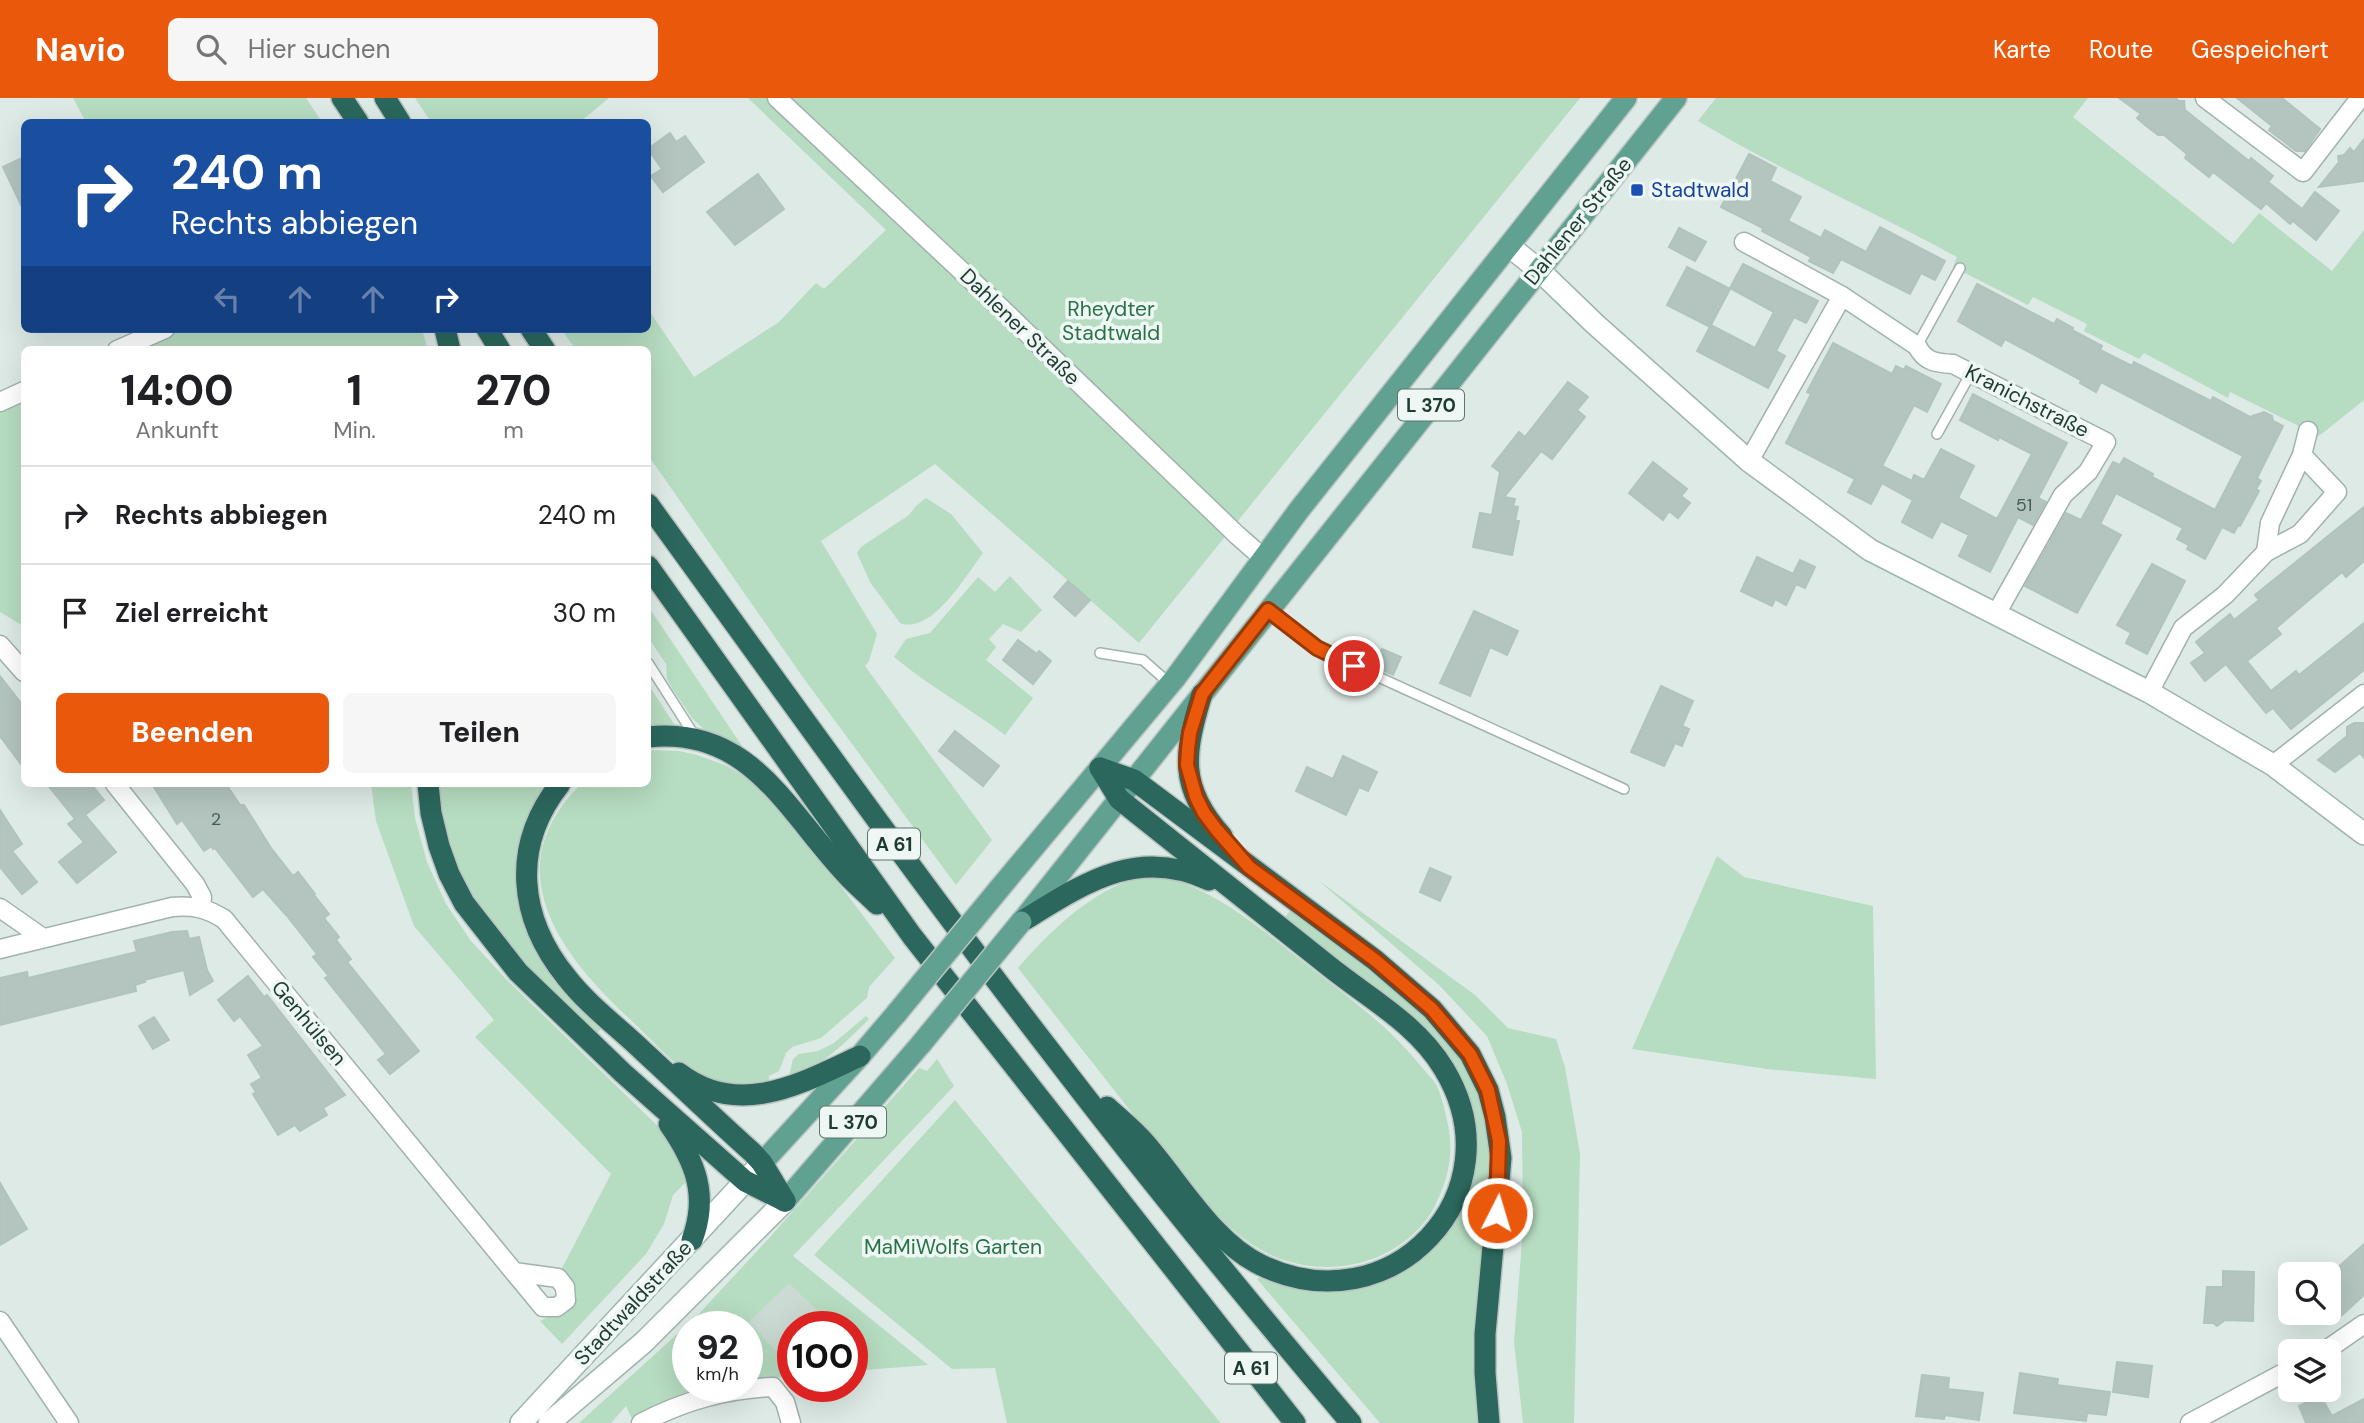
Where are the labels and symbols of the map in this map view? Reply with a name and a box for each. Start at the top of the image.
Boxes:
street label: Dahlener Straße [1518,151,1638,291]
place label: Stadtwald [1651,176,1749,204]
marker: Stadtwald [1629,182,1645,198]
street label: Dahlener Straße [954,262,1086,392]
park label: Rheydter Stadtwald [1062,295,1160,347]
street label: Kranichstraße [1960,358,2094,444]
road number: L 370 [1398,390,1464,420]
house number: 51 [2016,493,2032,517]
pin [1324,636,1384,696]
house number: 2 [211,807,221,831]
road number: A 61 [868,828,920,860]
street label: Genhülsen [265,974,353,1072]
road number: L 370 [820,1106,886,1138]
position arrow [1460,1176,1534,1250]
park label: MaMiWolfs Garten [864,1233,1042,1261]
street label: Stadtwaldstraße [568,1234,698,1371]
speed limit sign: 100 [777,1311,868,1402]
road number: A 61 [1225,1352,1277,1384]

